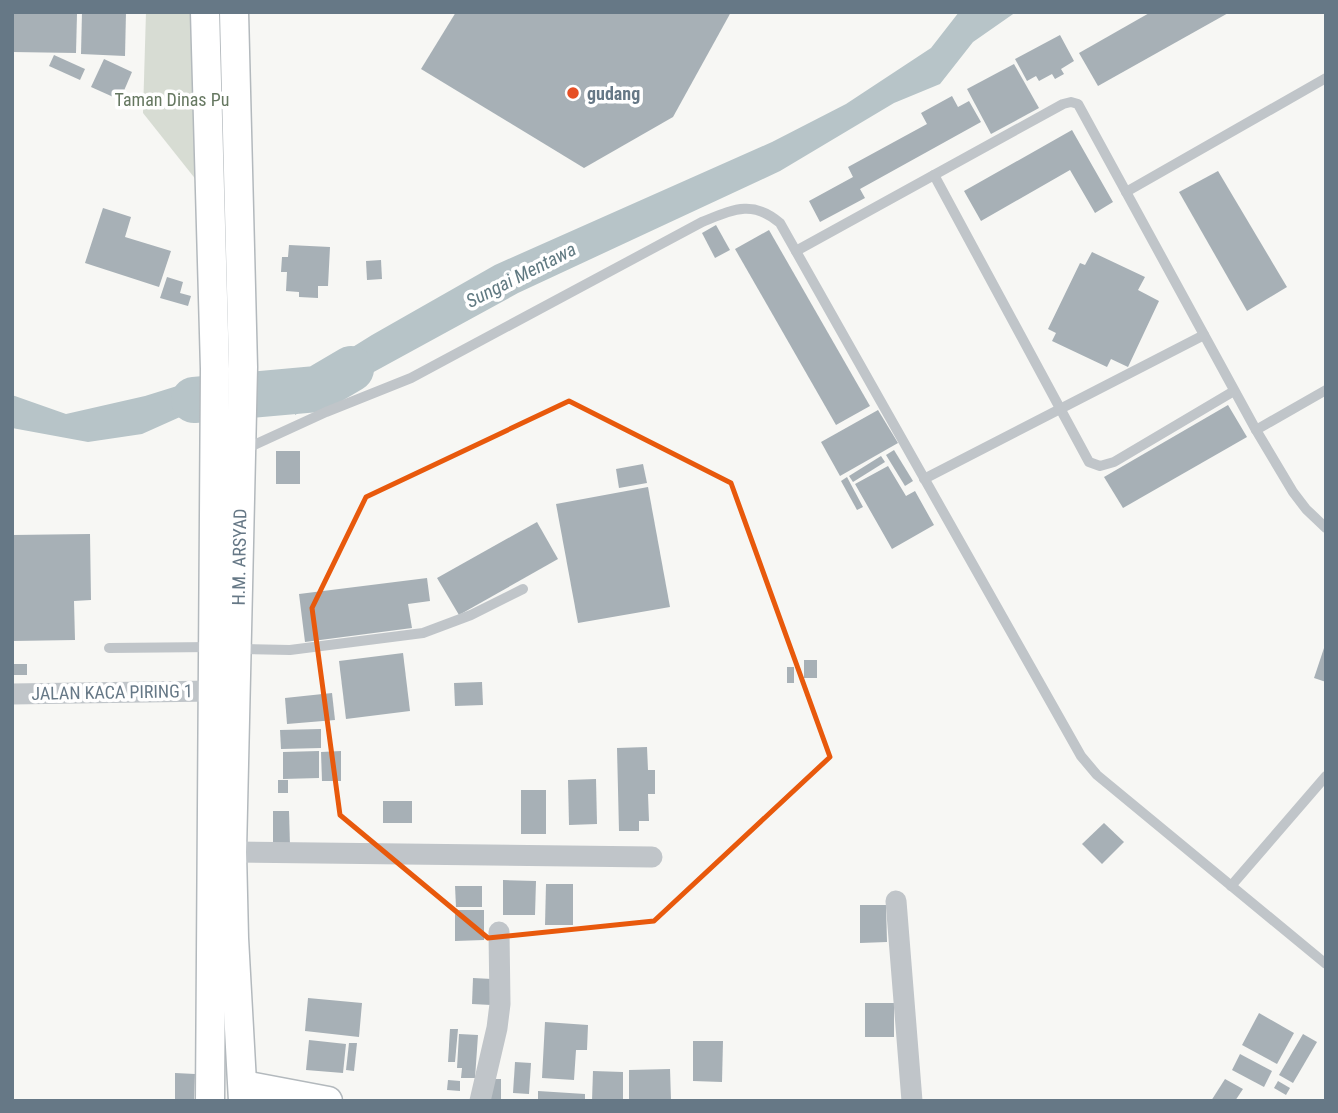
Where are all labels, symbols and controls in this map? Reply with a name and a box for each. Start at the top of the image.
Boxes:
place label: gudang [587,83,640,104]
marker: gudang [565,85,581,101]
park label: Taman Dinas Pu [115,89,229,110]
water label: Sungai Mentawa [462,237,580,313]
street label: H.M. ARSYAD [228,508,250,606]
street label: JALAN KACA PIRING 1 [31,680,193,704]

